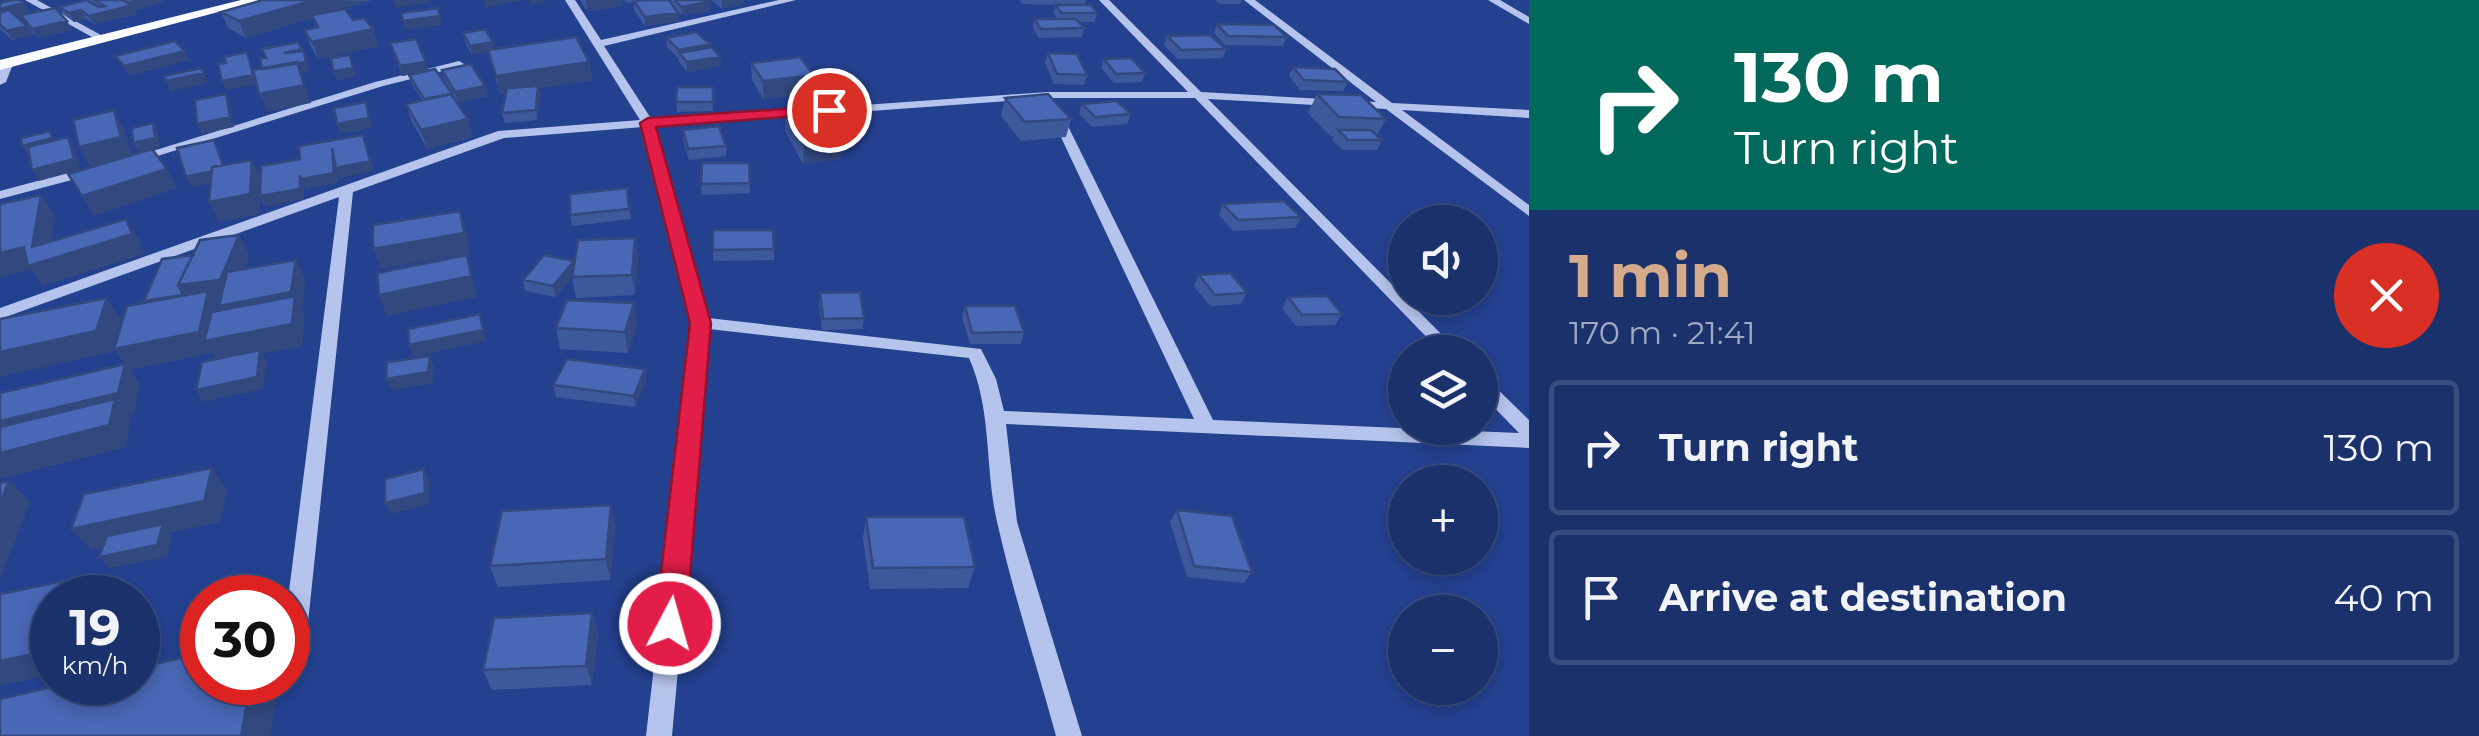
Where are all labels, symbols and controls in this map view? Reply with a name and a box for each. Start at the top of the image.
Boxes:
text: 130 m [1734,34,1944,120]
icon: right [1569,40,1699,170]
pin [787,68,872,153]
icon: arrive [802,83,857,138]
text: Turn right [1734,120,1959,175]
map controls [1388,205,1498,705]
button: sound [1388,205,1498,315]
text: 1 min [1569,239,1732,312]
button: close [2334,243,2439,348]
text: 170 m · 21:41 [1569,313,1756,352]
button: layers [1388,335,1498,445]
icon: right [1574,420,1629,475]
text: Turn right [1659,424,1858,471]
text: 130 m [2323,424,2434,471]
button: + [1388,465,1498,575]
icon: arrive [1574,570,1629,625]
position arrow [618,572,722,676]
text: Arrive at destination [1659,574,2067,621]
text: 40 m [2333,574,2434,621]
speed limit sign: 30 [180,575,310,705]
button: − [1388,595,1498,705]
text: 19 [69,597,121,658]
text: km/h [62,650,128,680]

